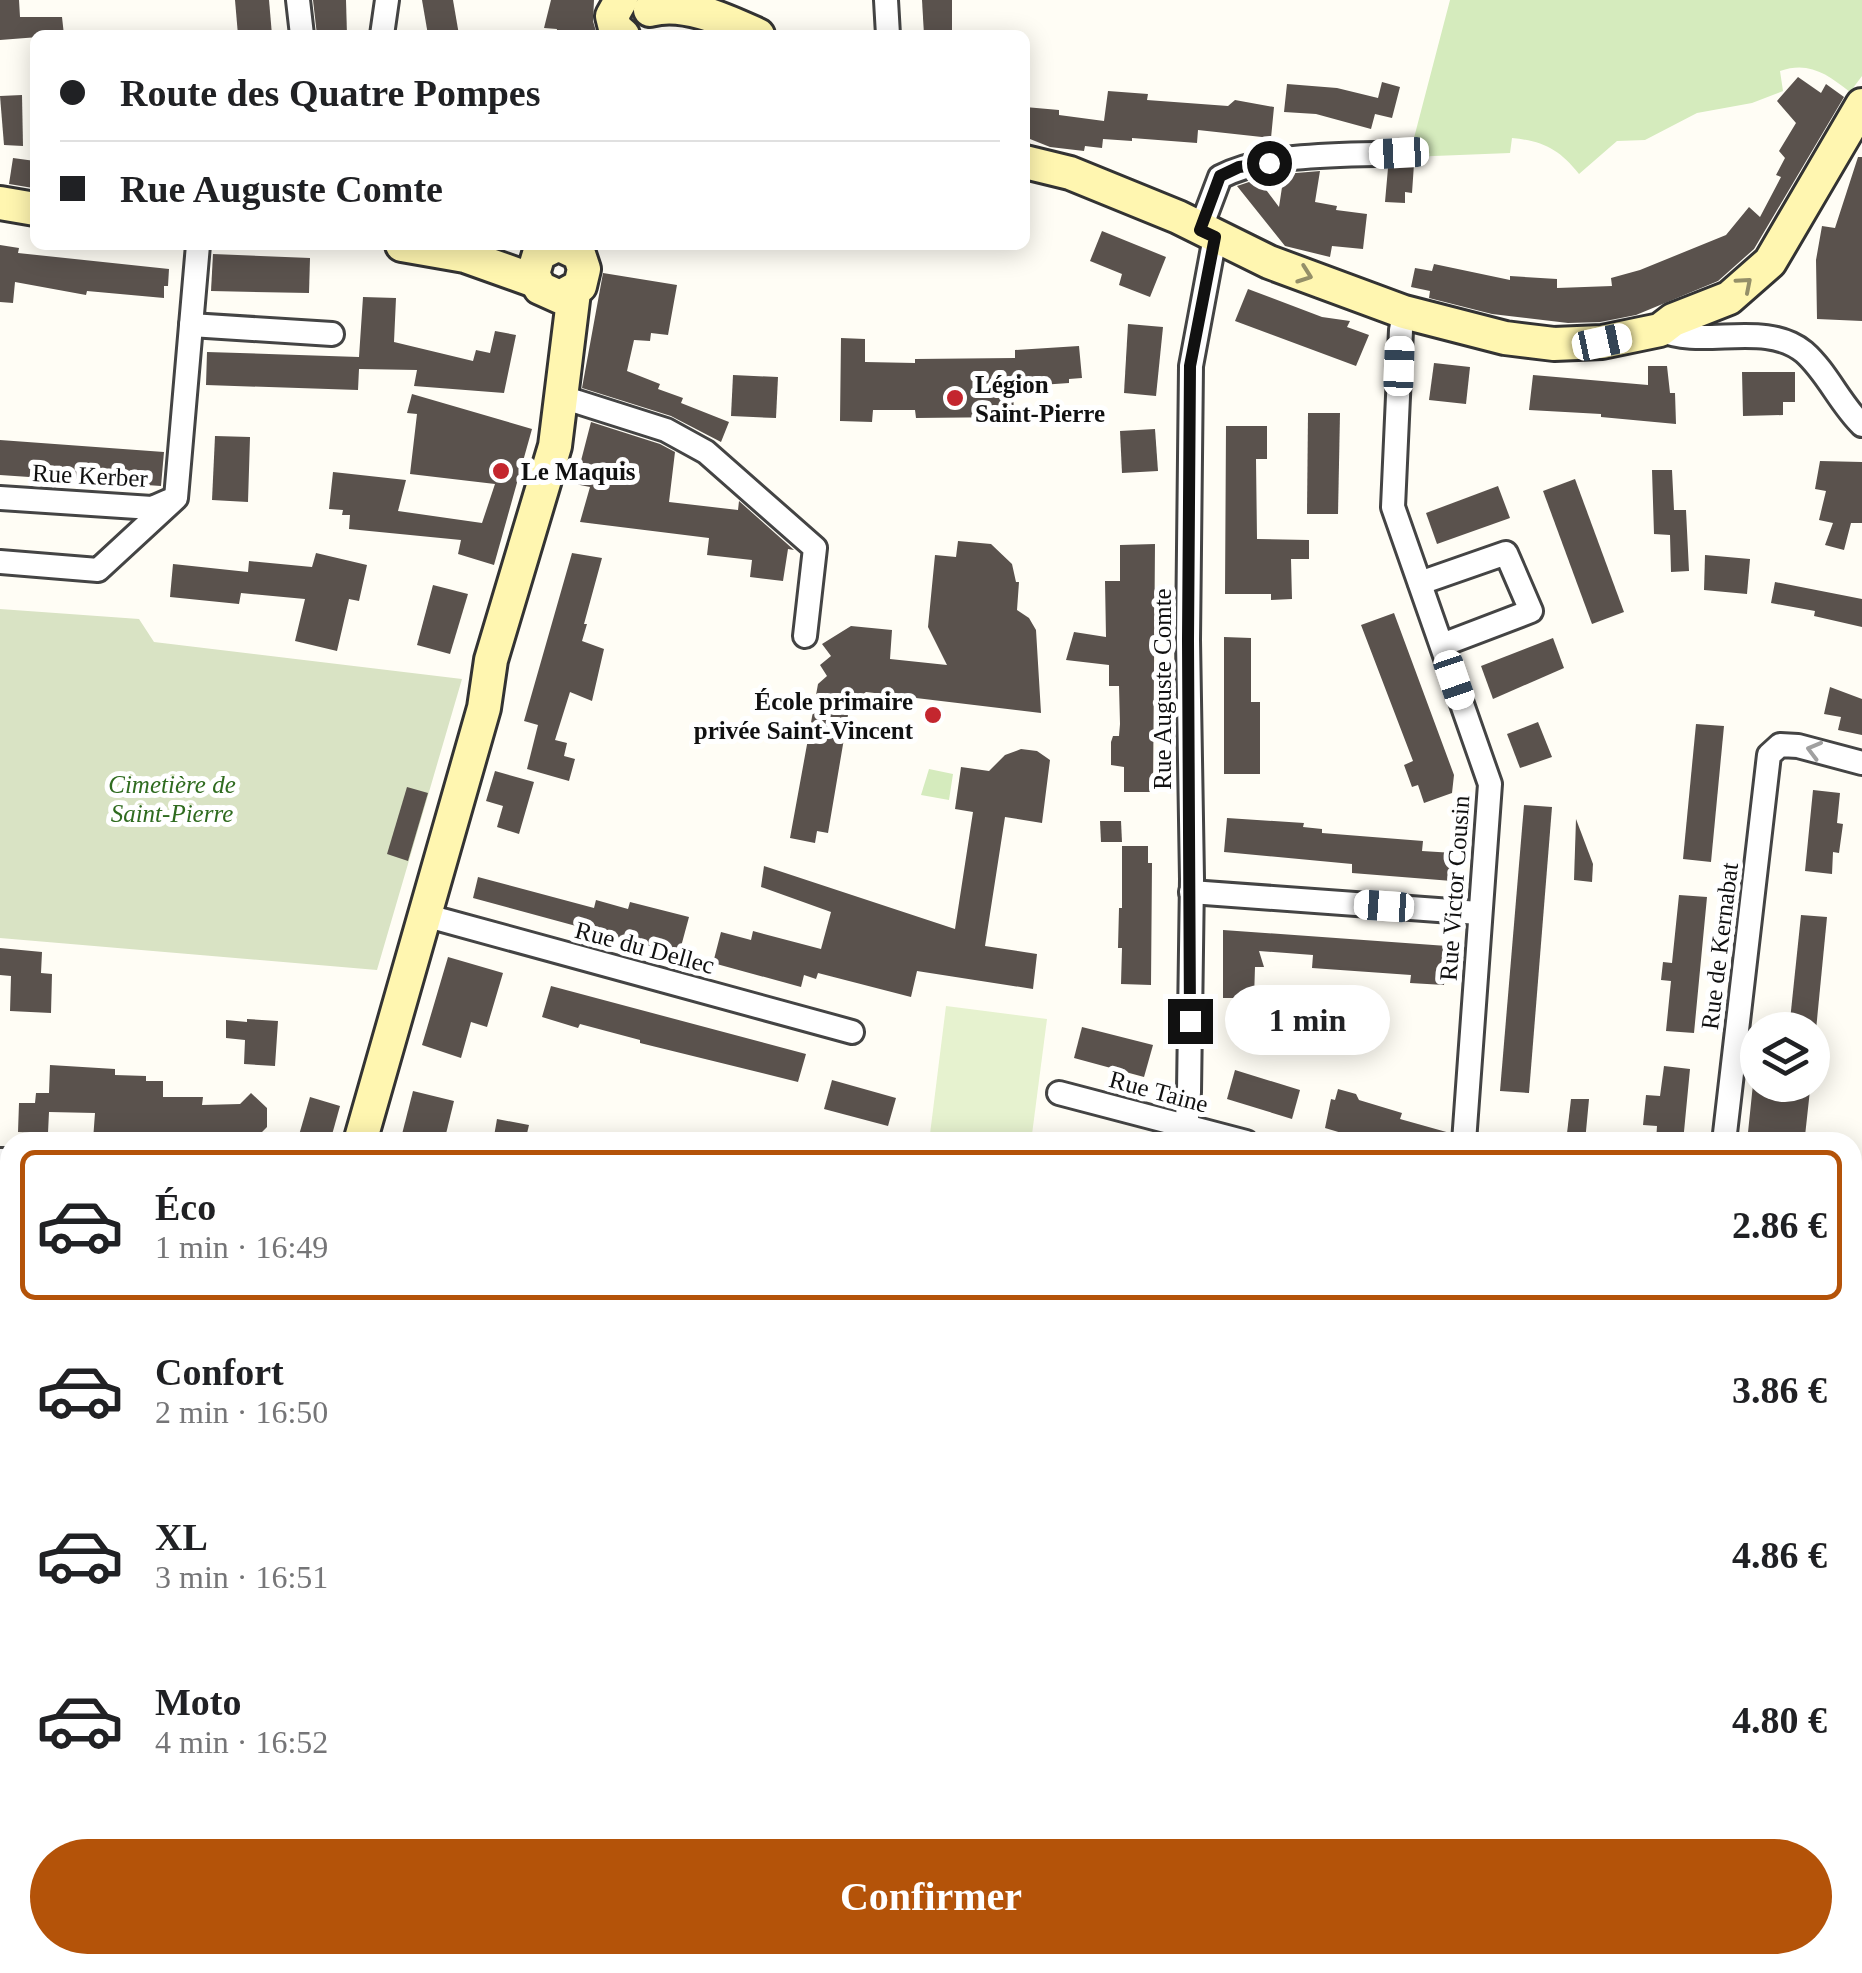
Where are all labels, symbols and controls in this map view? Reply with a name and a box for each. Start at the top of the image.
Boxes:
text: Route des Quatre Pompes [120,72,540,114]
car [1368,136,1430,170]
route start [1247,141,1292,186]
text: Rue Auguste Comte [120,168,443,210]
one-way arrow [1295,263,1313,283]
one-way arrow [1733,278,1752,296]
car [1570,321,1634,363]
car [1383,335,1415,397]
place label: Légion Saint-Pierre [975,371,1105,427]
marker: Légion Saint-Pierre [944,387,966,409]
place label: Le Maquis [521,458,636,485]
street label: Rue Kerber [31,459,149,492]
marker: Le Maquis [490,460,512,482]
street label: Rue Auguste Comte [1149,588,1176,790]
car [1430,647,1478,713]
place label: École primaire privée Saint-Vincent [694,688,914,744]
marker: École primaire privée Saint-Vincent [922,704,944,726]
one-way arrow [1806,741,1824,762]
park label: Cimetière de Saint-Pierre [108,771,236,827]
street label: Rue Victor Cousin [1435,794,1474,982]
street label: Rue de Kernabat [1696,861,1743,1031]
car [1353,889,1415,923]
street label: Rue du Dellec [572,916,717,979]
callout: 1 min [1225,986,1390,1056]
route end [1168,999,1213,1044]
text: 1 min [1269,1002,1346,1038]
map controls [1740,1012,1830,1102]
button: layers [1740,1012,1830,1102]
street label: Rue Taine [1106,1065,1211,1118]
icon: car [35,1180,125,1270]
text: Éco [155,1186,216,1228]
text: 2.86 € [1732,1204,1827,1246]
text: 1 min · 16:49 [155,1229,328,1265]
icon: car [35,1345,125,1435]
text: Confort [155,1351,284,1393]
text: 3.86 € [1732,1369,1827,1411]
text: 2 min · 16:50 [155,1394,328,1430]
icon: car [35,1510,125,1600]
text: XL [155,1516,208,1558]
text: 4.86 € [1732,1534,1827,1576]
text: 3 min · 16:51 [155,1559,328,1595]
icon: car [35,1675,125,1765]
text: Moto [155,1681,242,1723]
text: 4.80 € [1732,1699,1827,1741]
text: 4 min · 16:52 [155,1724,328,1760]
button: Confirmer [30,1839,1832,1954]

